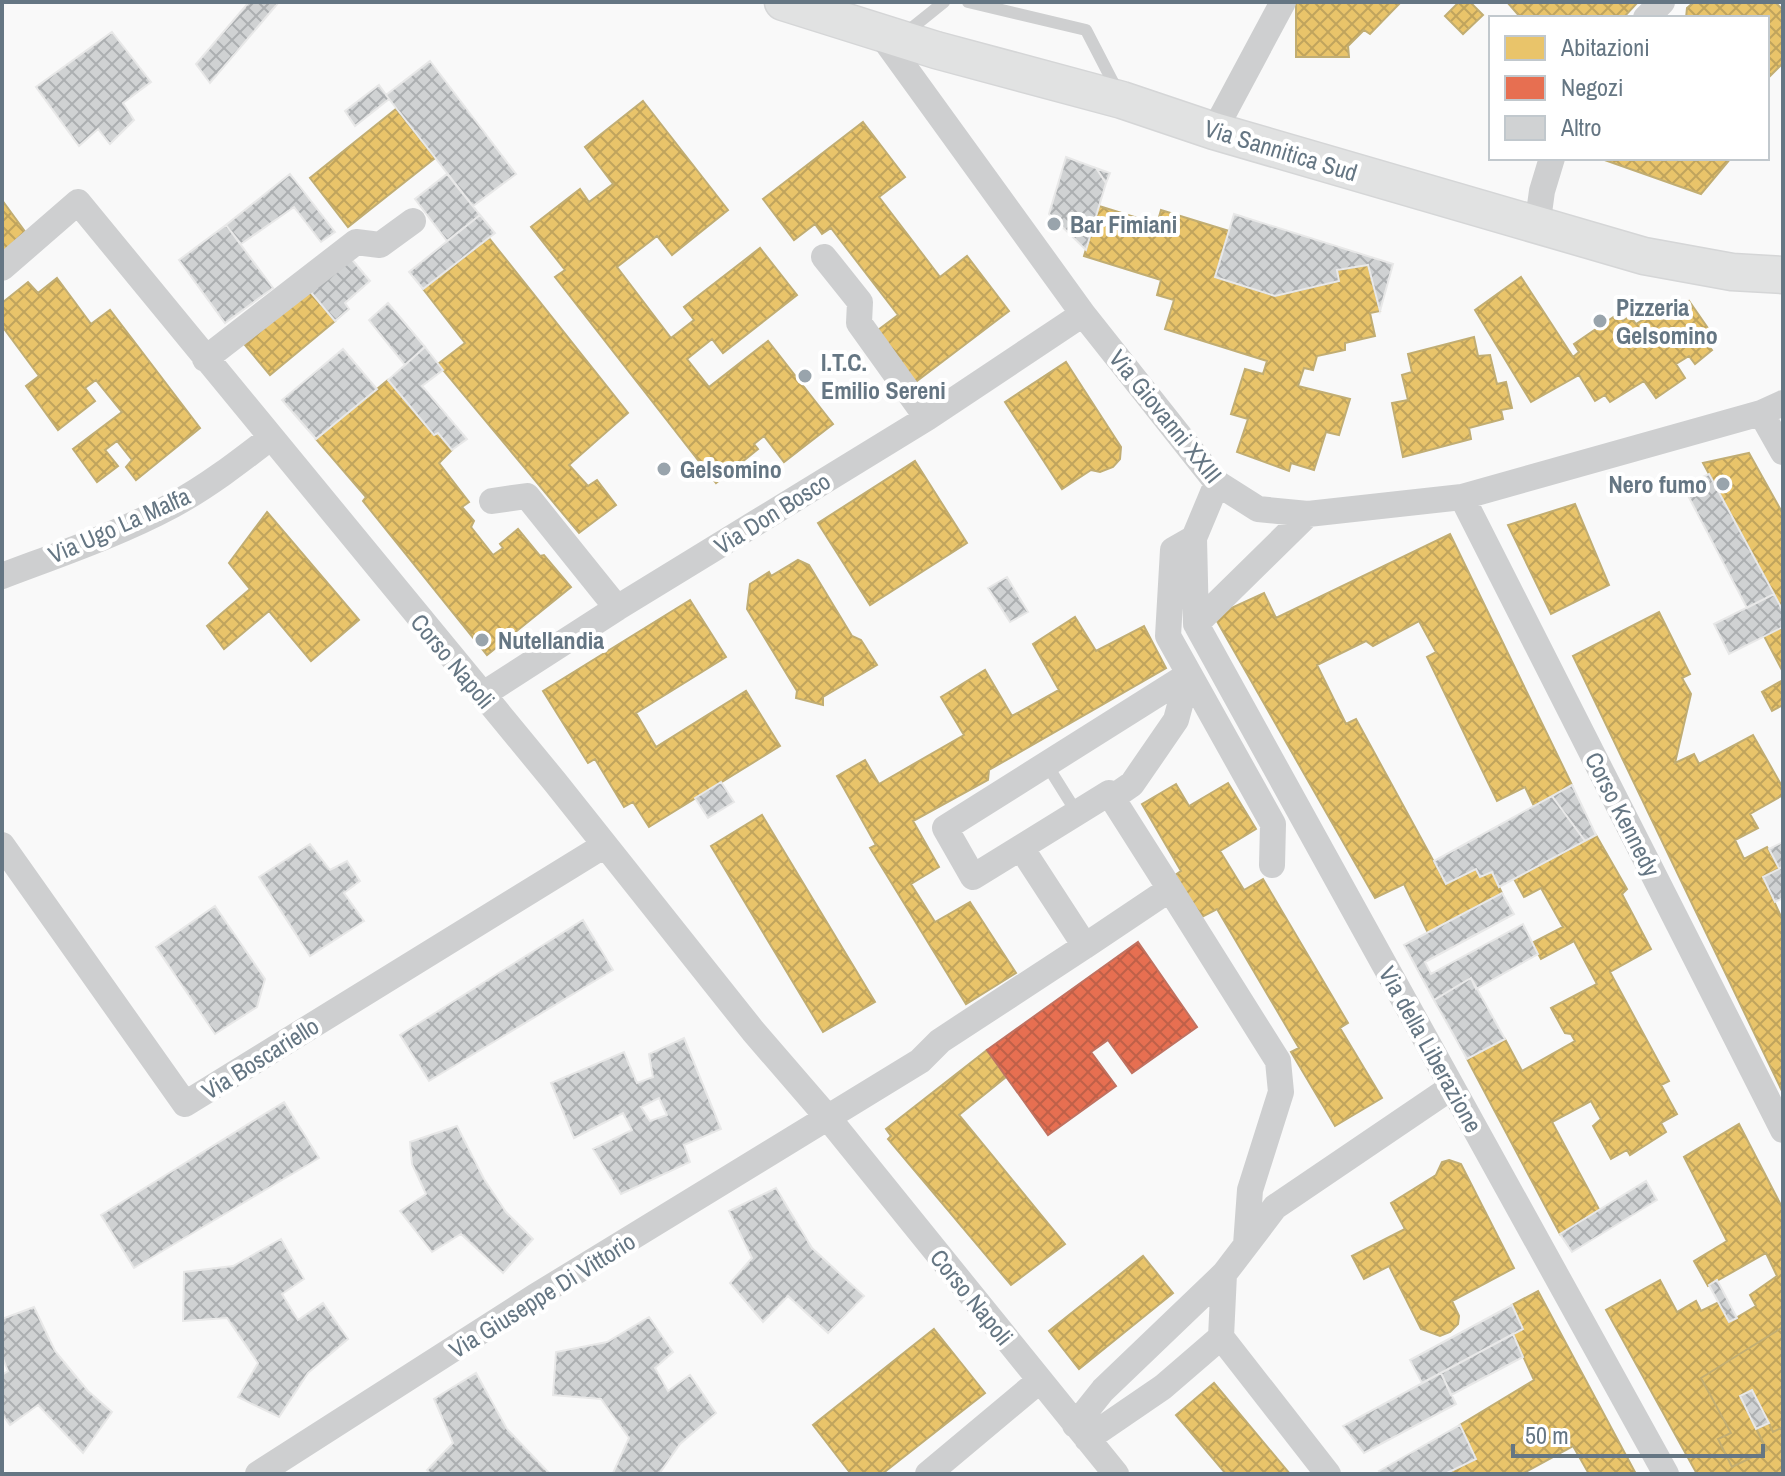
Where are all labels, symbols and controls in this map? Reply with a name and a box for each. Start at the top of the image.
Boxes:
legend [1489,16,1769,160]
text: Abitazioni [1560,31,1650,63]
text: Negozi [1561,71,1623,103]
text: Altro [1560,111,1601,143]
street label: Via Sannitica Sud [1201,112,1361,188]
place label: Bar Fimiani [1070,208,1177,240]
marker: Bar Fimiani [1045,215,1063,233]
place label: Pizzeria Gelsomino [1616,291,1718,351]
marker: Pizzeria Gelsomino [1591,312,1609,330]
street label: Via Giovanni XXIII [1102,343,1230,489]
place label: I.T.C. Emilio Sereni [821,346,946,406]
marker: I.T.C. Emilio Sereni [796,367,814,385]
place label: Gelsomino [680,453,782,485]
marker: Gelsomino [655,460,673,478]
street label: Via Don Bosco [708,465,836,561]
place label: Nero fumo [1609,468,1707,500]
marker: Nero fumo [1714,475,1732,493]
street label: Via Ugo La Malfa [43,480,195,570]
street label: Corso Napoli [404,607,502,715]
place label: Nutellandia [498,624,604,656]
marker: Nutellandia [473,631,491,649]
street label: Corso Kennedy [1578,746,1668,882]
street label: Via della Liberazione [1372,960,1490,1138]
street label: Via Boscariello [196,1009,324,1107]
street label: Via Giuseppe Di Vittorio [443,1225,641,1365]
street label: Corso Napoli [923,1242,1021,1352]
scale bar [1513,1408,1763,1458]
text: 50 m [1525,1419,1569,1451]

